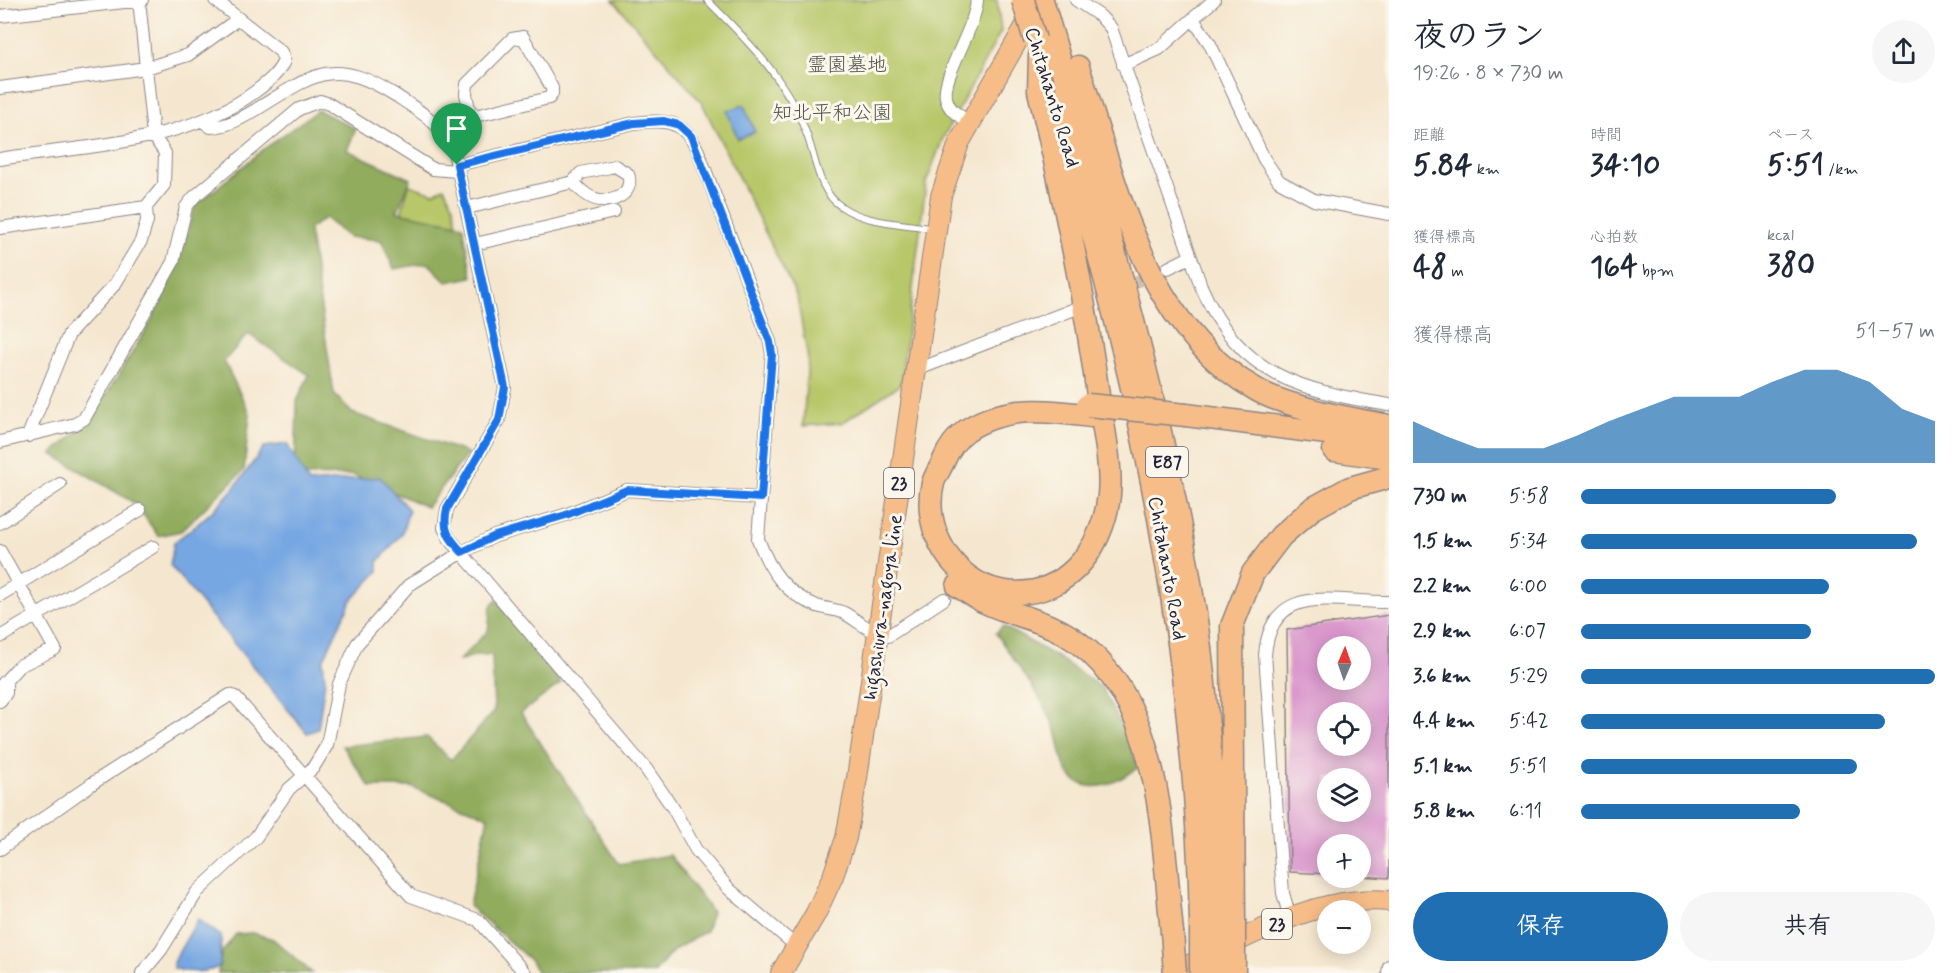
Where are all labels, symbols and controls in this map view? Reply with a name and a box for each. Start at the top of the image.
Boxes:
text: 夜のラン [1413,15,1545,59]
button: share [1872,20,1935,83]
street label: Chitahanto Road [1017,24,1086,171]
park label: 霊園墓地 [807,52,887,79]
text: 19:26 · 8 × 730 m [1413,60,1564,87]
park label: 知北平和公園 [772,100,892,127]
pin [431,103,482,165]
icon: arrive [440,112,473,145]
text: 距離 [1413,125,1445,146]
text: 時間 [1590,125,1622,146]
text: ペース [1767,125,1814,146]
text: 5.84 [1413,146,1472,185]
text: 34:10 [1590,146,1660,185]
text: 5:51 [1767,146,1824,185]
text: km [1472,159,1500,180]
text: /km [1824,159,1859,180]
text: kcal [1767,225,1794,246]
text: 獲得標高 [1413,227,1477,248]
text: 心拍数 [1590,227,1638,248]
text: 380 [1767,246,1815,285]
text: 48 [1413,248,1447,287]
text: 164 [1590,248,1638,287]
text: m [1447,261,1464,282]
text: bpm [1638,261,1674,282]
text: 51–57 m [1856,318,1935,345]
text: 獲得標高 [1413,322,1493,349]
road number: E87 [1146,447,1188,477]
road number: 23 [884,468,914,498]
text: 730 m [1413,483,1467,510]
text: 5:58 [1509,483,1549,510]
street label: Chitahanto Road [1141,494,1192,642]
street label: higashiura-nagoya line [857,513,912,702]
text: 1.5 km [1413,528,1473,555]
text: 5:34 [1509,528,1548,555]
text: 2.2 km [1413,573,1471,600]
text: 6:00 [1509,573,1547,600]
text: 2.9 km [1413,618,1471,645]
text: 6:07 [1509,618,1546,645]
north arrow [1317,636,1371,690]
map controls [1317,636,1371,954]
text: 3.6 km [1413,663,1471,690]
text: 5:29 [1509,663,1548,690]
button: locate [1317,702,1371,756]
text: 4.4 km [1413,708,1475,735]
text: 5:42 [1509,708,1549,735]
text: 5.1 km [1413,753,1473,780]
text: 5:51 [1509,753,1547,780]
button: layers [1317,768,1371,822]
text: 5.8 km [1413,798,1475,825]
text: 6:11 [1509,798,1542,825]
button: + [1317,834,1371,888]
button: 保存 [1413,892,1668,961]
button: 共有 [1680,892,1935,961]
button: − [1317,900,1371,954]
road number: 23 [1262,909,1292,939]

